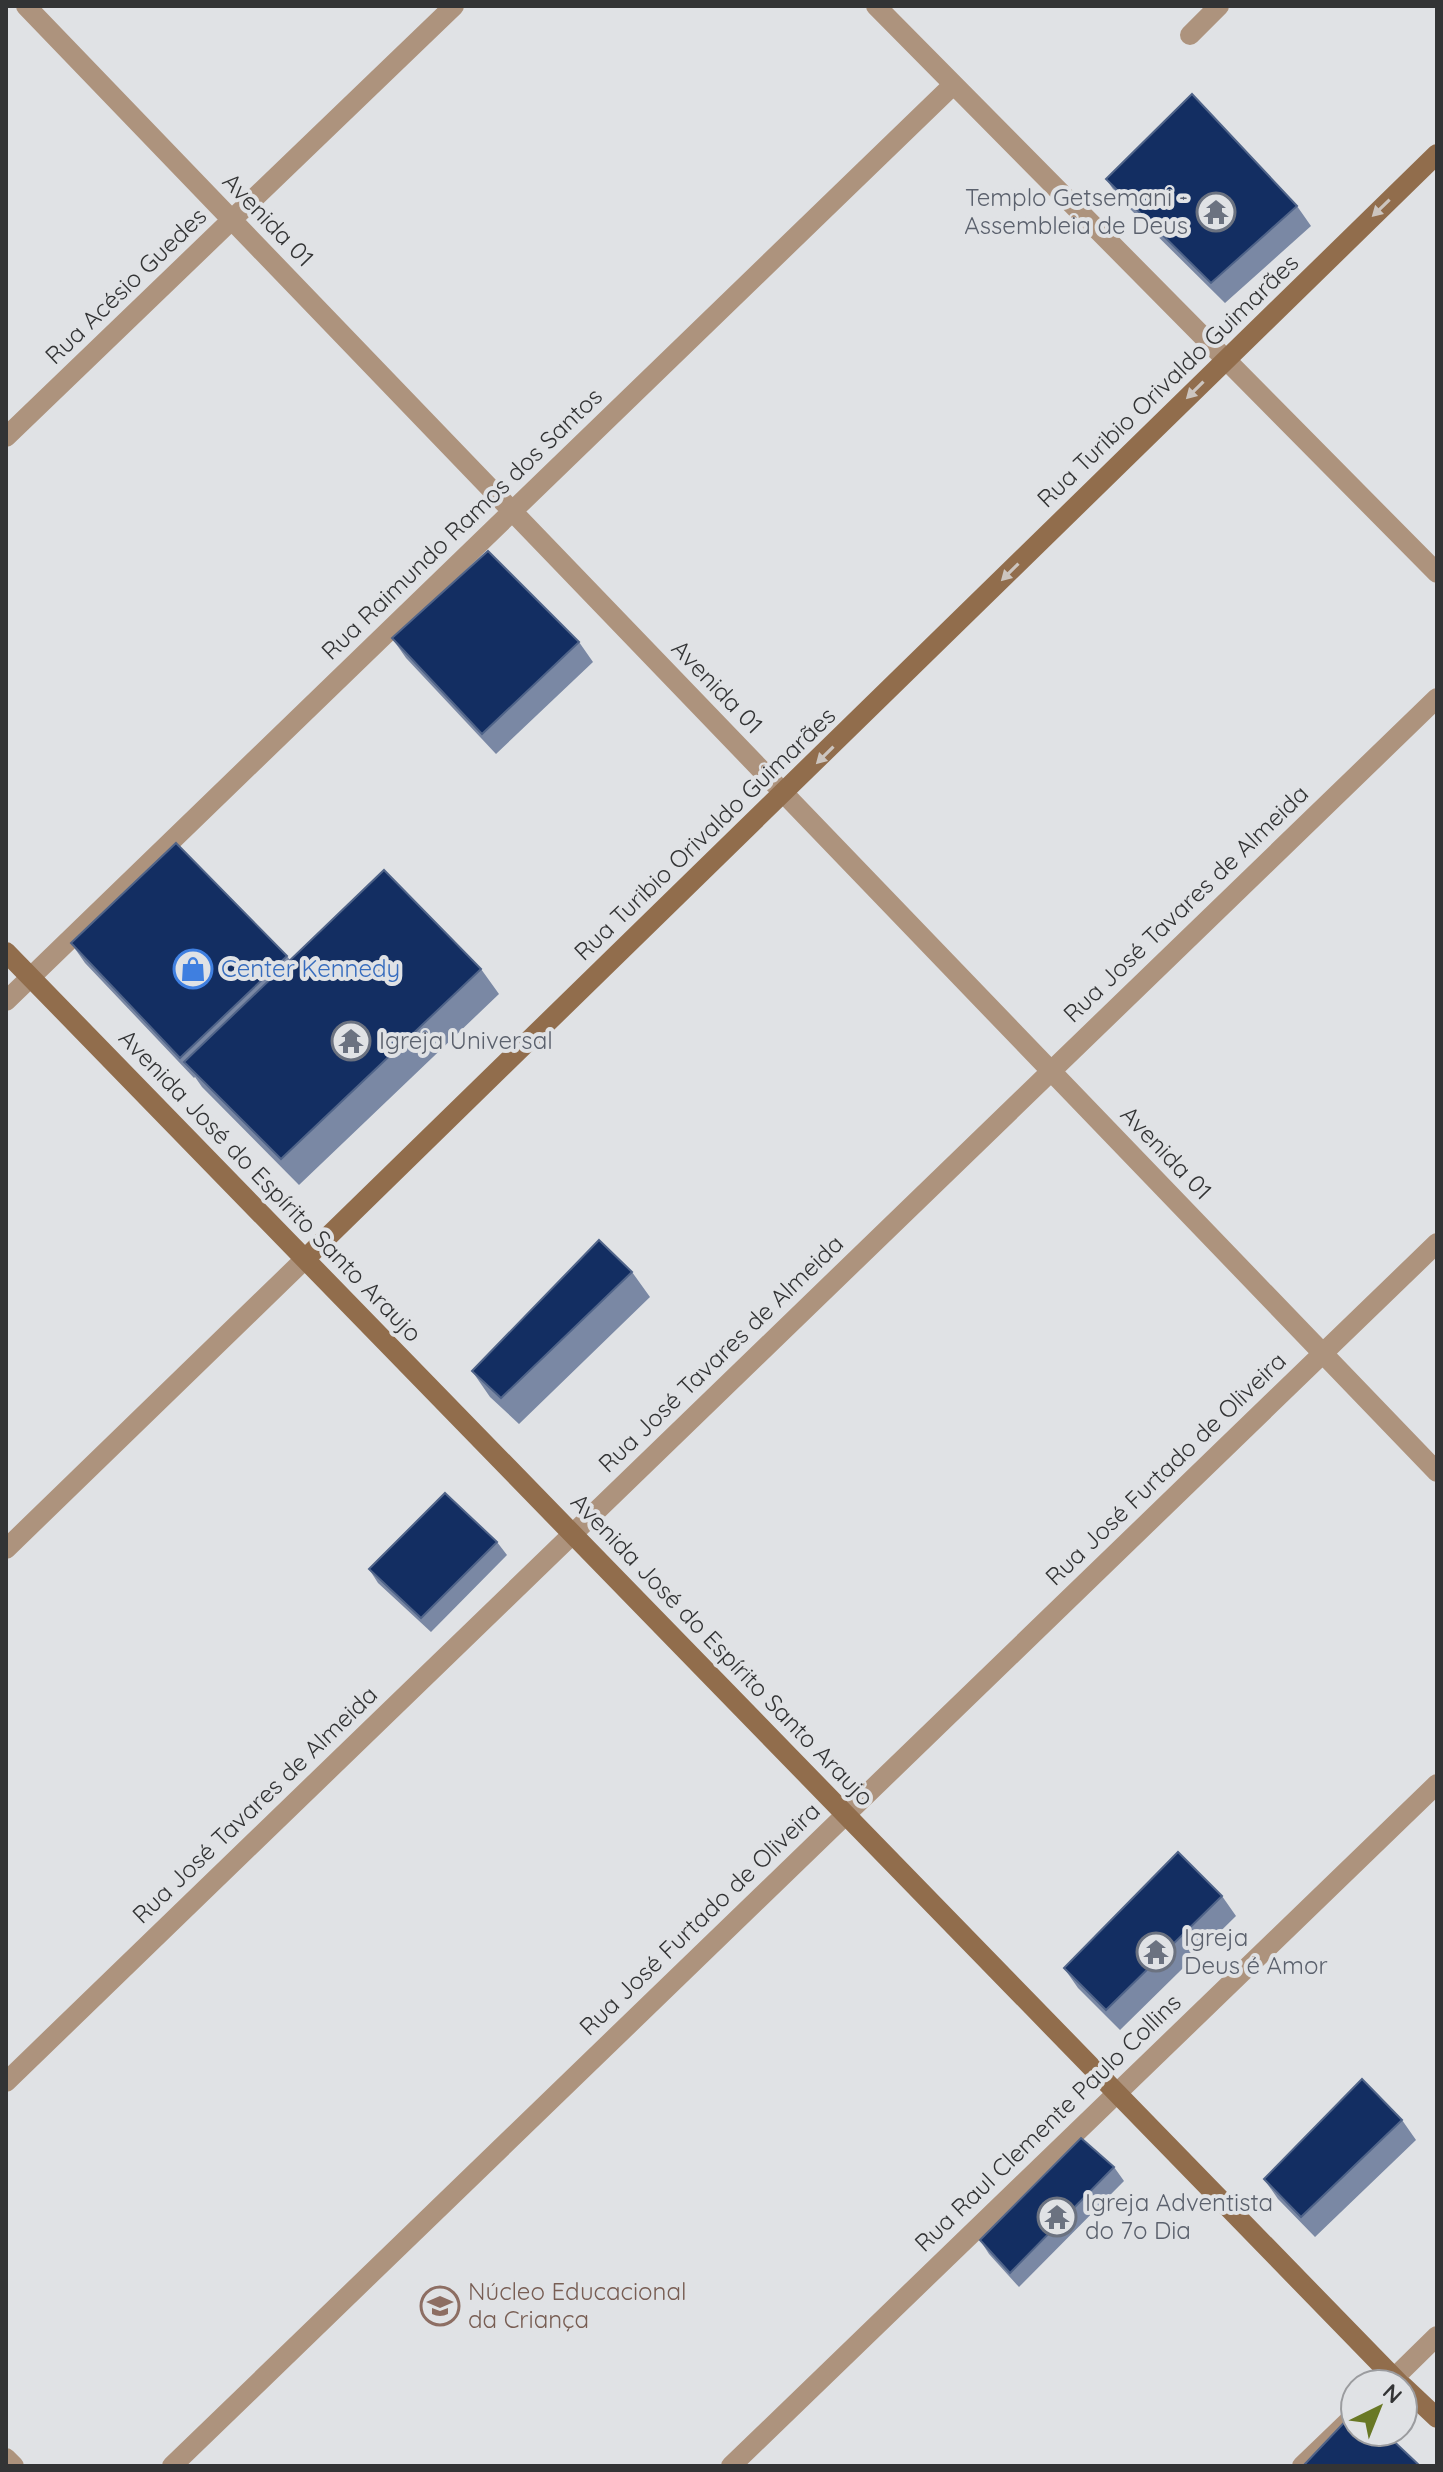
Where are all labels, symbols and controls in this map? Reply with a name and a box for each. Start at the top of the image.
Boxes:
street label: Avenida 01 [217,166,321,272]
place label: Templo Getsemani - Assembleia de Deus [964,182,1188,240]
temple icon: Templo Getsemani - Assembleia de Deus [1195,191,1237,233]
one-way arrow [1372,199,1391,217]
street label: Rua Acésio Guedes [38,201,212,370]
street label: Rua Turibio Orivaldo Guimarães [1030,247,1304,513]
one-way arrow [1186,380,1205,398]
street label: Rua Raimundo Ramos dos Santos [315,381,608,666]
one-way arrow [1001,562,1020,581]
street label: Avenida 01 [666,633,770,739]
street label: Rua Turibio Orivaldo Guimarães [567,700,841,966]
one-way arrow [816,745,835,764]
street label: Rua José Tavares de Almeida [1056,778,1314,1028]
shop icon: Center Kennedy [172,948,214,990]
place label: Center Kennedy [221,953,400,983]
temple icon: Igreja Universal [330,1020,372,1062]
street label: Avenida José do Espírito Santo Araujo [113,1023,429,1348]
place label: Igreja Universal [379,1025,553,1055]
street label: Avenida 01 [1115,1099,1219,1205]
street label: Rua José Tavares de Almeida [591,1228,849,1478]
street label: Rua José Furtado de Oliveira [1039,1345,1292,1591]
street label: Avenida José do Espírito Santo Araujo [565,1487,881,1812]
street label: Rua José Tavares de Almeida [125,1679,383,1929]
street label: Rua José Furtado de Oliveira [573,1795,826,2041]
place label: Igreja Deus é Amor [1184,1922,1328,1980]
temple icon: Igreja Deus é Amor [1135,1931,1177,1973]
street label: Rua Raul Clemente Paulo Collins [908,1987,1187,2258]
place label: Igreja Adventista do 7o Dia [1085,2187,1273,2245]
temple icon: Igreja Adventista do 7o Dia [1036,2196,1078,2238]
place label: Núcleo Educacional da Criança [468,2276,687,2334]
school or university icon: Núcleo Educacional da Criança [419,2285,461,2327]
north arrow [1339,2368,1419,2448]
text: N [1377,2378,1408,2409]

